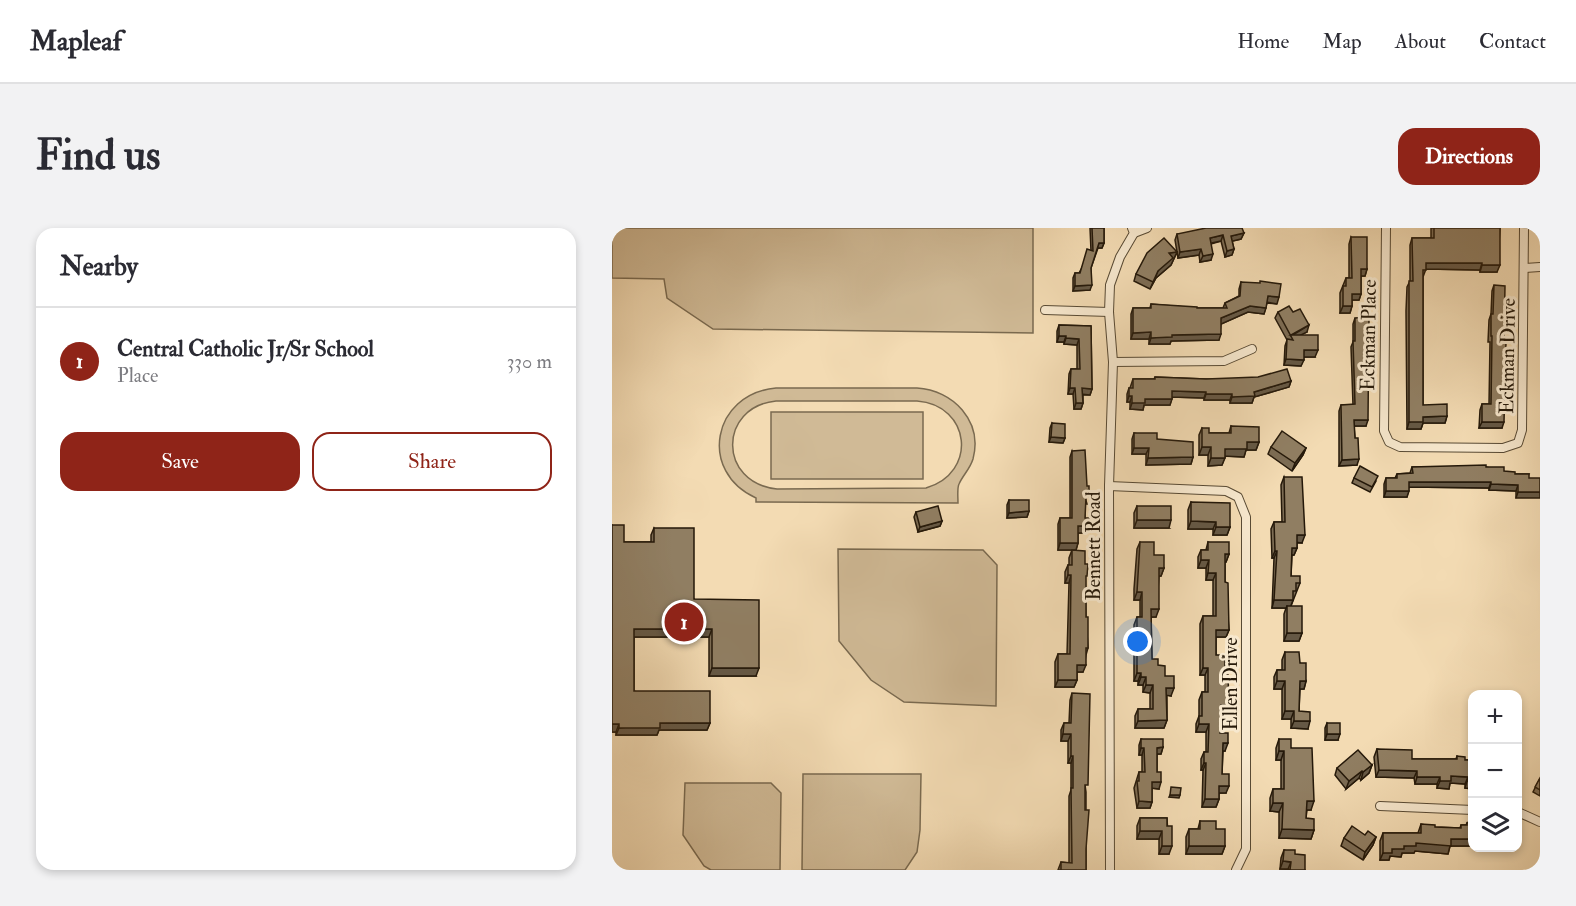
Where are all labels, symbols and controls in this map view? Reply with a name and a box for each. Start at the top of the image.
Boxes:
text: Mapleaf [30,24,122,59]
text: Home [1237,28,1289,55]
text: Map [1322,28,1362,55]
text: About [1395,28,1446,55]
text: Contact [1479,28,1546,55]
button: Directions [1398,128,1540,185]
text: Find us [36,130,160,182]
text: Nearby [60,251,138,283]
street label: Eckman Place [1355,279,1382,391]
street label: Eckman Drive [1494,298,1521,414]
text: Central Catholic Jr/Sr School [117,335,374,363]
text: 1 [76,349,83,374]
text: 330 m [507,349,552,374]
text: Place [117,363,158,388]
button: Save [60,432,300,491]
button: Share [312,432,552,491]
street label: Bennett Road [1081,491,1106,601]
pin: 1 [664,600,704,644]
your location [1123,627,1152,656]
street label: Ellen Drive [1218,637,1243,731]
map controls [1468,690,1522,852]
button: + [1468,690,1522,744]
button: − [1468,744,1522,798]
button: layers [1468,798,1522,852]

